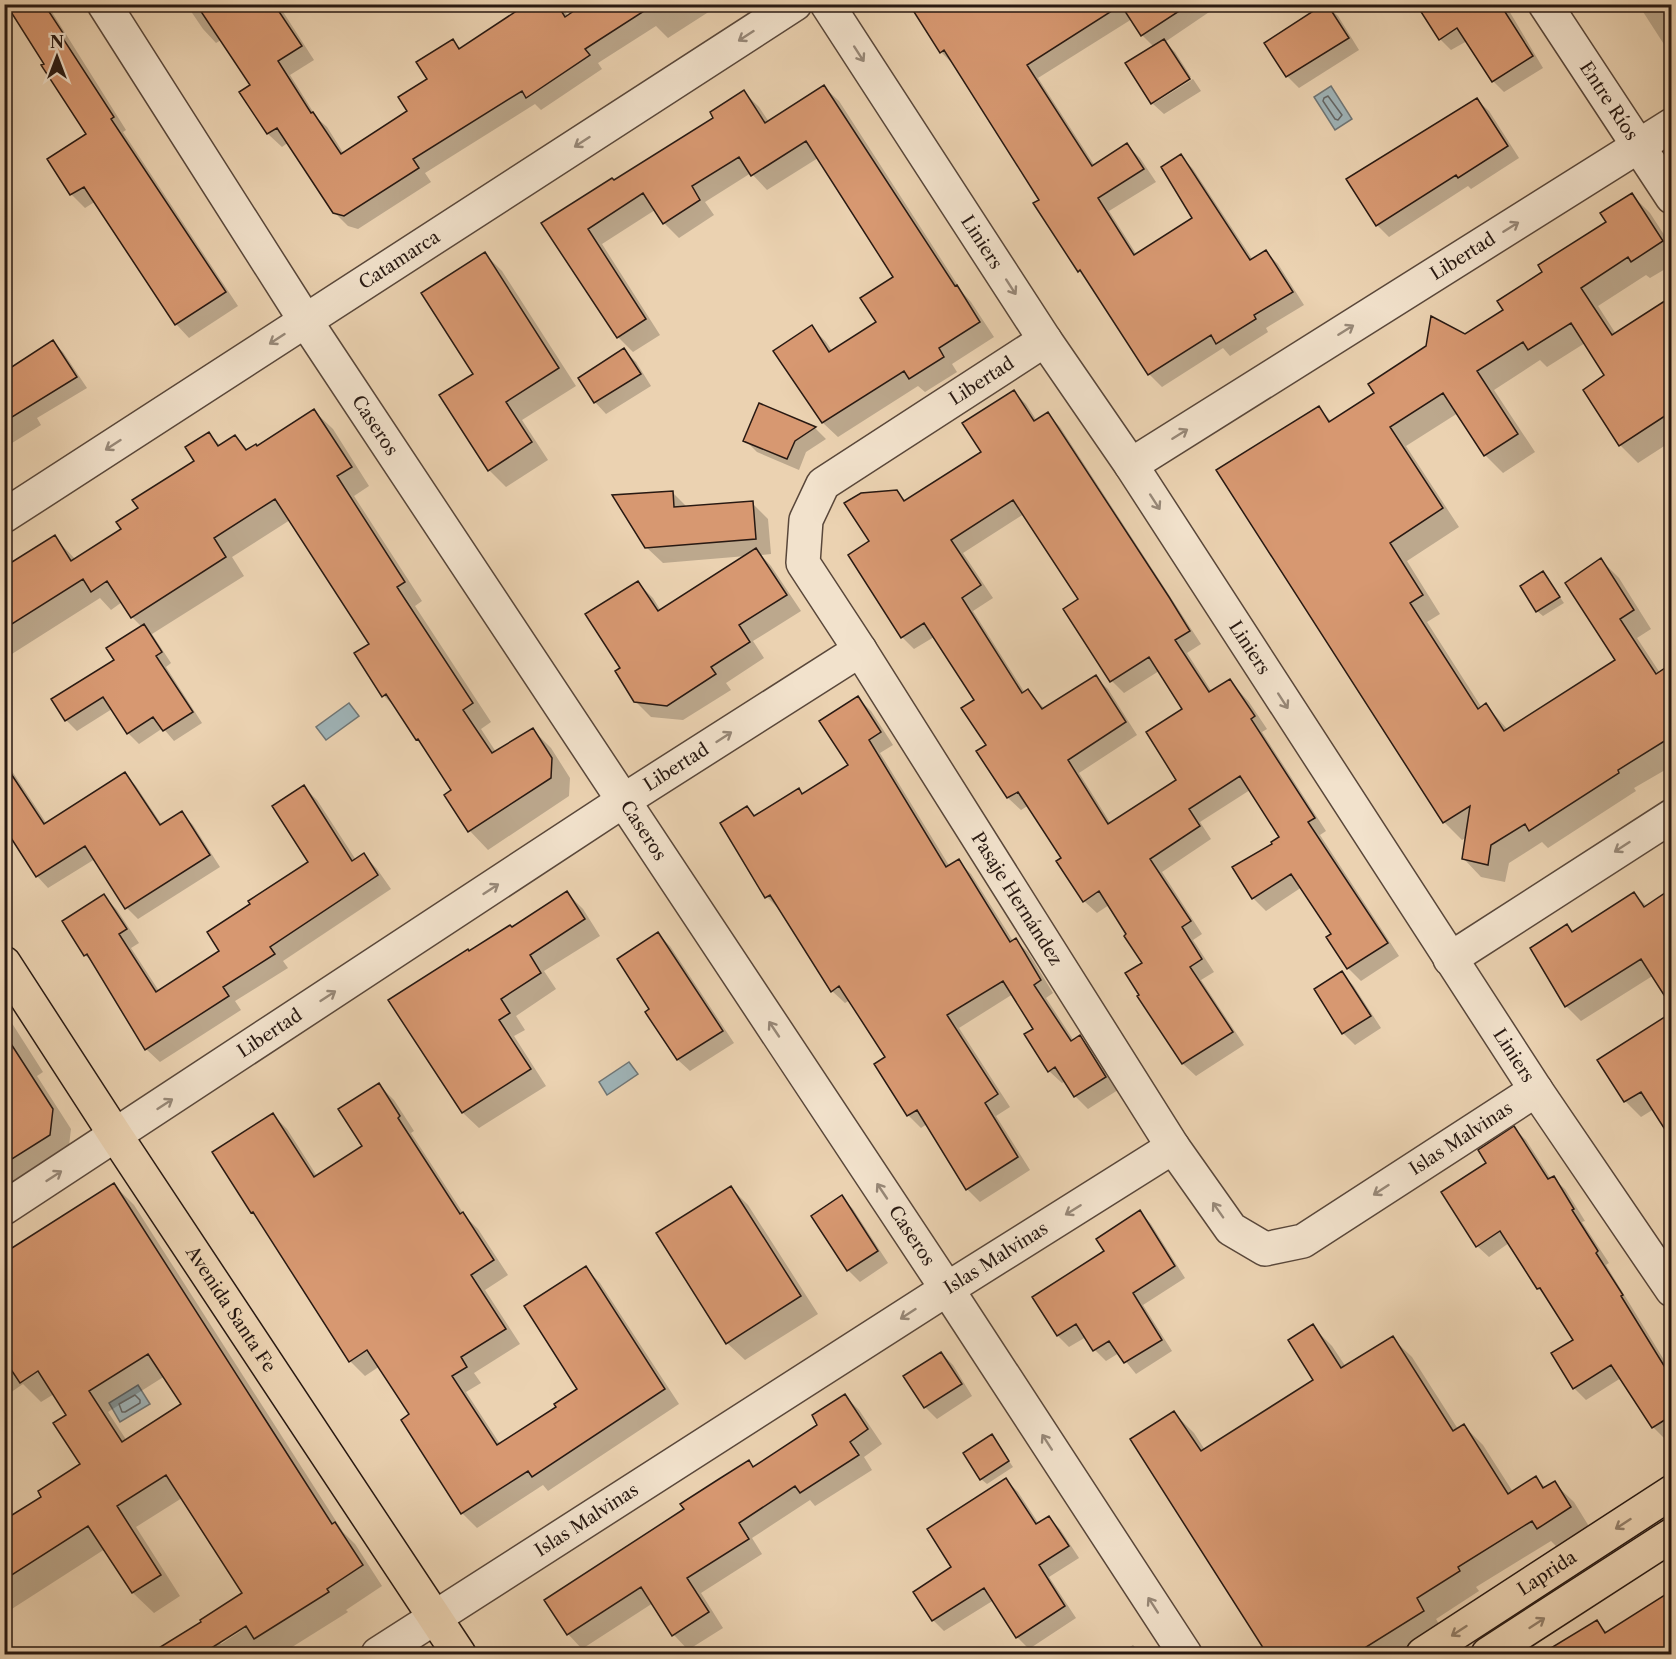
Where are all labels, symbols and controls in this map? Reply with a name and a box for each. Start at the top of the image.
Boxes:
north arrow [27,27,87,87]
one-way arrow [738,31,755,43]
text: N [50,32,64,52]
one-way arrow [852,45,865,62]
street label: Entre Ríos [1575,57,1643,144]
one-way arrow [574,136,591,148]
street label: Liniers [956,211,1007,273]
one-way arrow [1502,220,1519,232]
street label: Catamarca [355,226,444,294]
street label: Libertad [1426,228,1500,285]
one-way arrow [1004,279,1017,296]
one-way arrow [1337,324,1354,337]
one-way arrow [269,333,286,345]
street label: Libertad [945,352,1018,410]
street label: Caseros [347,391,403,460]
one-way arrow [1171,427,1188,439]
one-way arrow [106,439,122,451]
one-way arrow [1148,493,1161,510]
street label: Liniers [1224,617,1275,679]
one-way arrow [1277,692,1290,709]
one-way arrow [715,730,732,742]
street label: Libertad [640,738,713,796]
street label: Caseros [615,796,671,865]
street label: Pasaje Hernández [966,828,1067,970]
one-way arrow [1614,841,1631,854]
one-way arrow [482,883,498,895]
one-way arrow [319,990,336,1002]
street label: Libertad [233,1004,306,1062]
one-way arrow [768,1020,781,1037]
street label: Liniers [1488,1025,1539,1087]
street label: Islas Malvinas [1405,1097,1517,1180]
one-way arrow [156,1098,173,1110]
one-way arrow [45,1170,62,1183]
one-way arrow [876,1183,888,1200]
one-way arrow [1374,1184,1390,1196]
street label: Caseros [884,1201,940,1270]
one-way arrow [1211,1203,1224,1219]
one-way arrow [1065,1204,1082,1216]
street label: Islas Malvinas [940,1217,1052,1299]
street label: Avenida Santa Fe [181,1241,280,1376]
one-way arrow [900,1308,917,1320]
one-way arrow [1040,1434,1052,1451]
street label: Islas Malvinas [531,1479,643,1561]
one-way arrow [1615,1518,1631,1530]
street label: Laprida [1513,1546,1581,1600]
one-way arrow [1147,1598,1159,1614]
one-way arrow [1528,1616,1545,1628]
one-way arrow [1451,1625,1468,1637]

